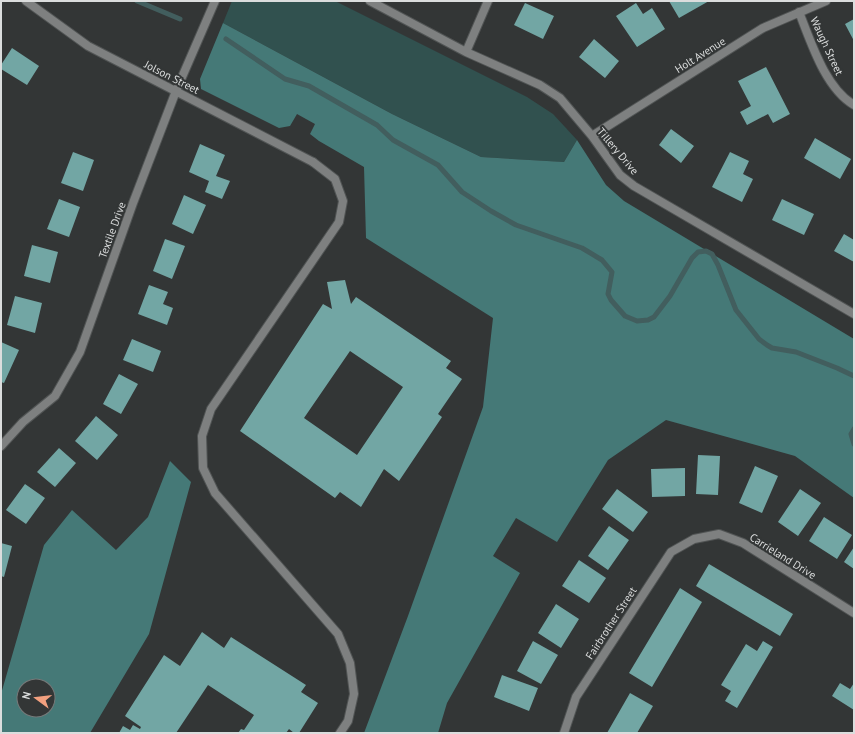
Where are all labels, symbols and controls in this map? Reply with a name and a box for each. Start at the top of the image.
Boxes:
street label: Waugh Street [807,14,847,78]
street label: Holt Avenue [672,34,728,76]
street label: Jolson Street [141,57,202,97]
street label: Tillery Drive [594,125,642,178]
street label: Textile Drive [95,200,129,260]
street label: Carrieland Drive [747,530,819,582]
street label: Fairbrother Street [582,584,640,662]
north arrow [16,678,56,718]
text: N [19,690,34,701]

